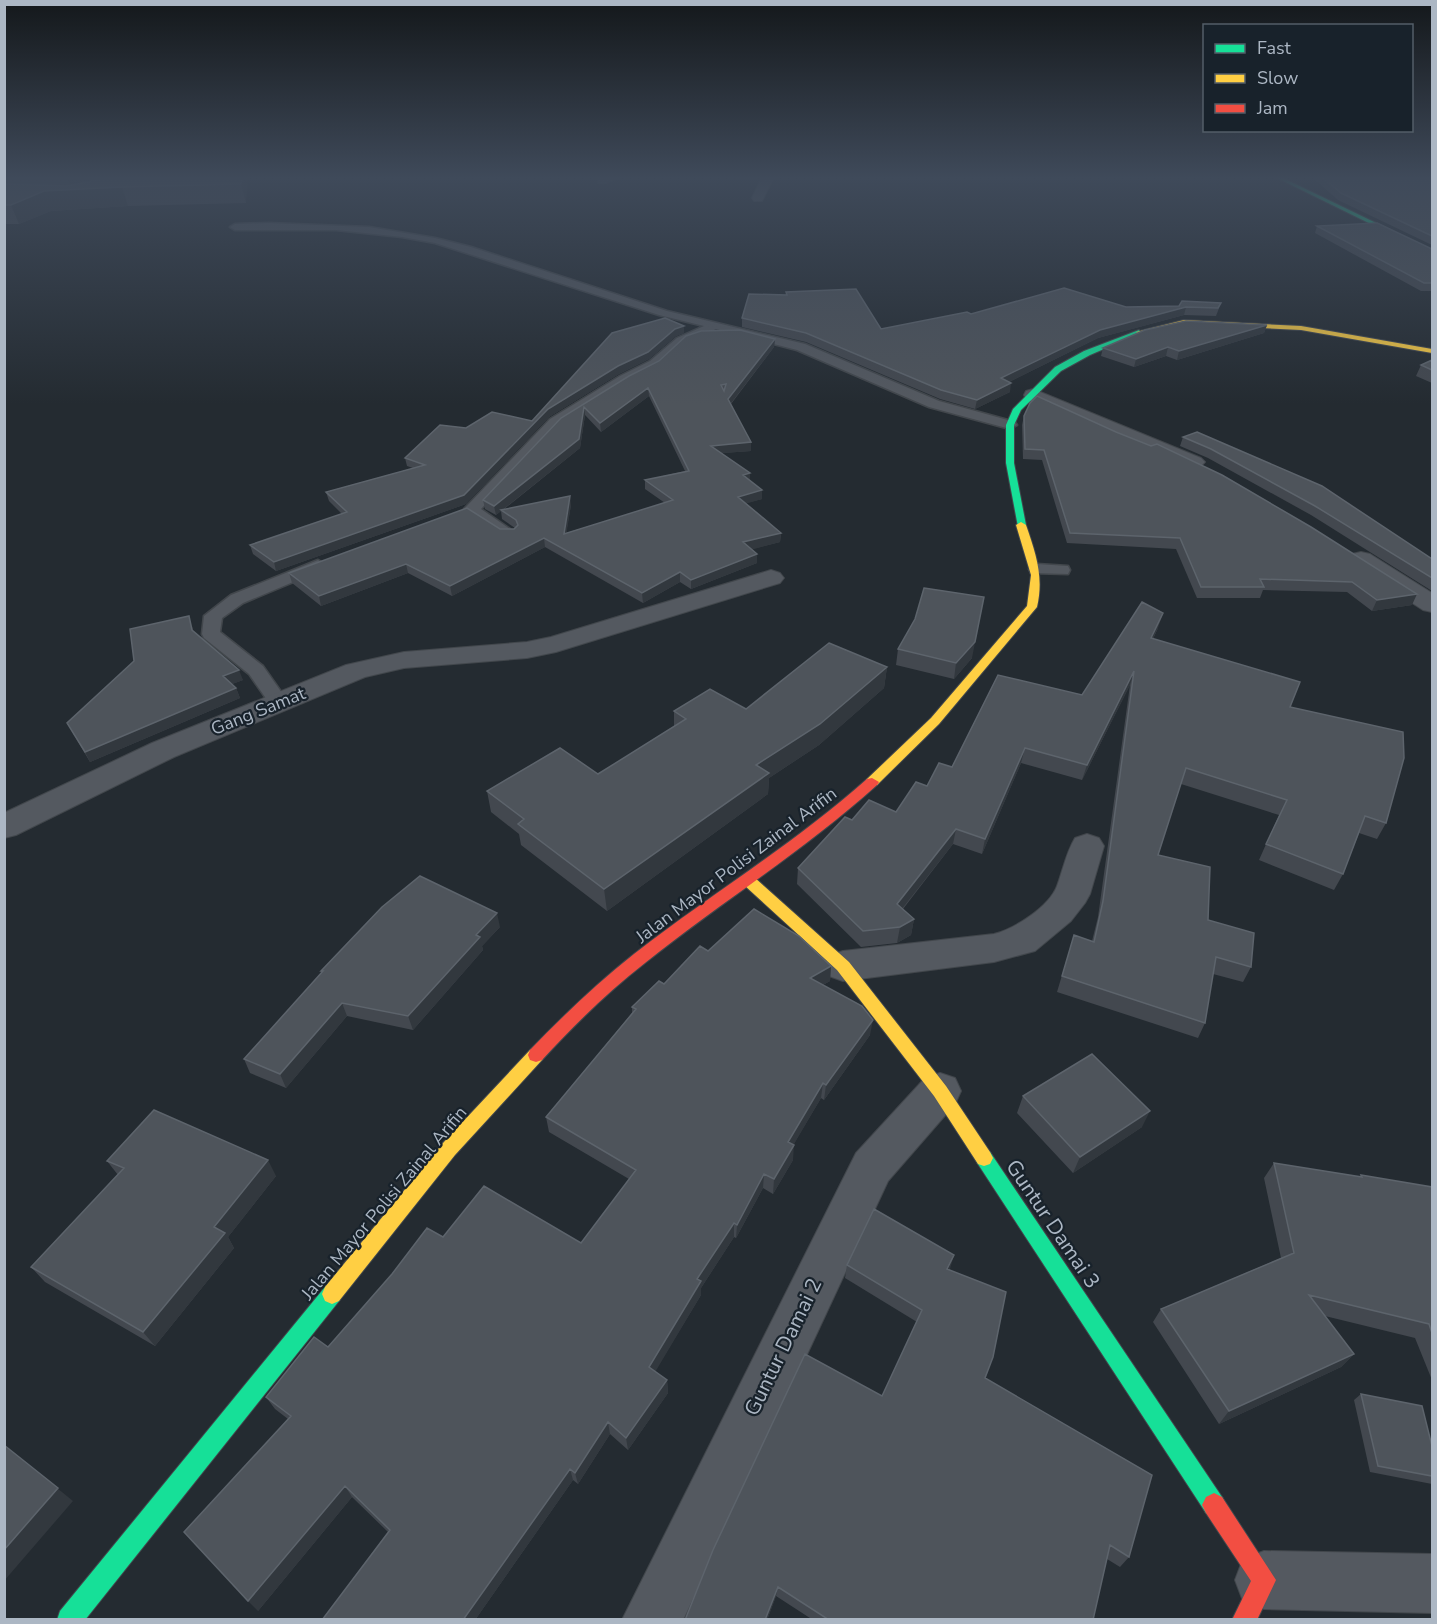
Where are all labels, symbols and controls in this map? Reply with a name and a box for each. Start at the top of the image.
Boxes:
legend [1203,24,1413,132]
text: Fast [1257,36,1292,60]
text: Slow [1257,66,1298,90]
text: Jam [1256,96,1288,120]
street label: Gang Samat [207,681,309,741]
street label: Jalan Mayor Polisi Zainal Arifin [630,781,841,949]
street label: Jalan Mayor Polisi Zainal Arifin [295,1101,472,1306]
street label: Guntur Damai 3 [1000,1154,1106,1294]
street label: Guntur Damai 2 [738,1274,828,1420]

